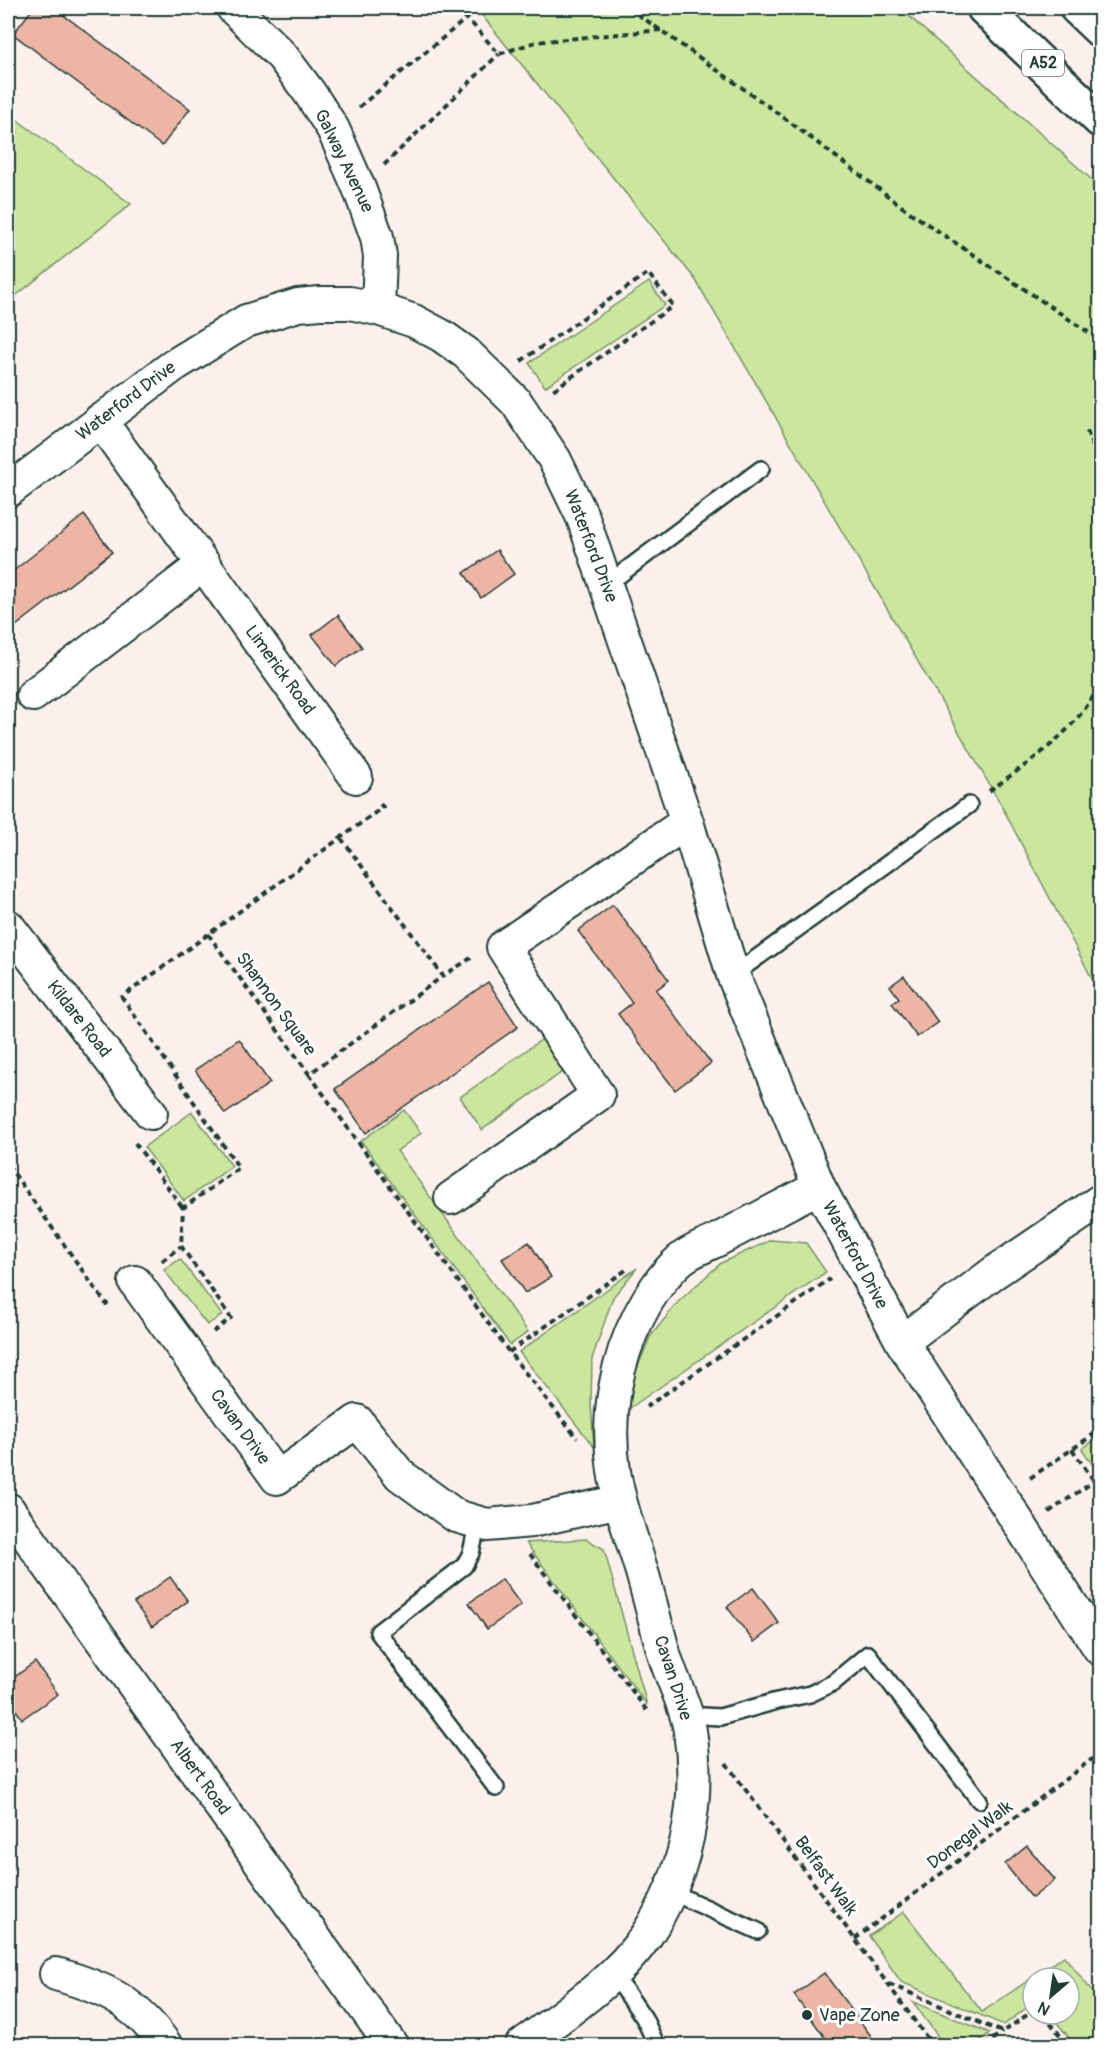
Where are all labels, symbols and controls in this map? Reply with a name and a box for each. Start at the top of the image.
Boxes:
road number: A52 [1022,50,1064,76]
street label: Galway Avenue [309,106,379,216]
street label: Waterford Drive [72,356,180,446]
street label: Waterford Drive [559,486,623,606]
street label: Limerick Road [240,621,320,719]
street label: Shannon Square [231,948,321,1060]
street label: Kildare Road [42,976,116,1062]
street label: Waterford Drive [817,1197,893,1313]
street label: Cavan Drive [205,1385,275,1469]
street label: Cavan Drive [648,1633,698,1723]
street label: Albert Road [165,1734,235,1820]
street label: Donegal Walk [923,1795,1018,1875]
street label: Belfast Walk [789,1832,863,1921]
north arrow [1021,1966,1081,2026]
text: N [1034,1997,1054,2020]
place label: Vape Zone [819,2004,900,2027]
marker: Vape Zone [800,2008,814,2022]

